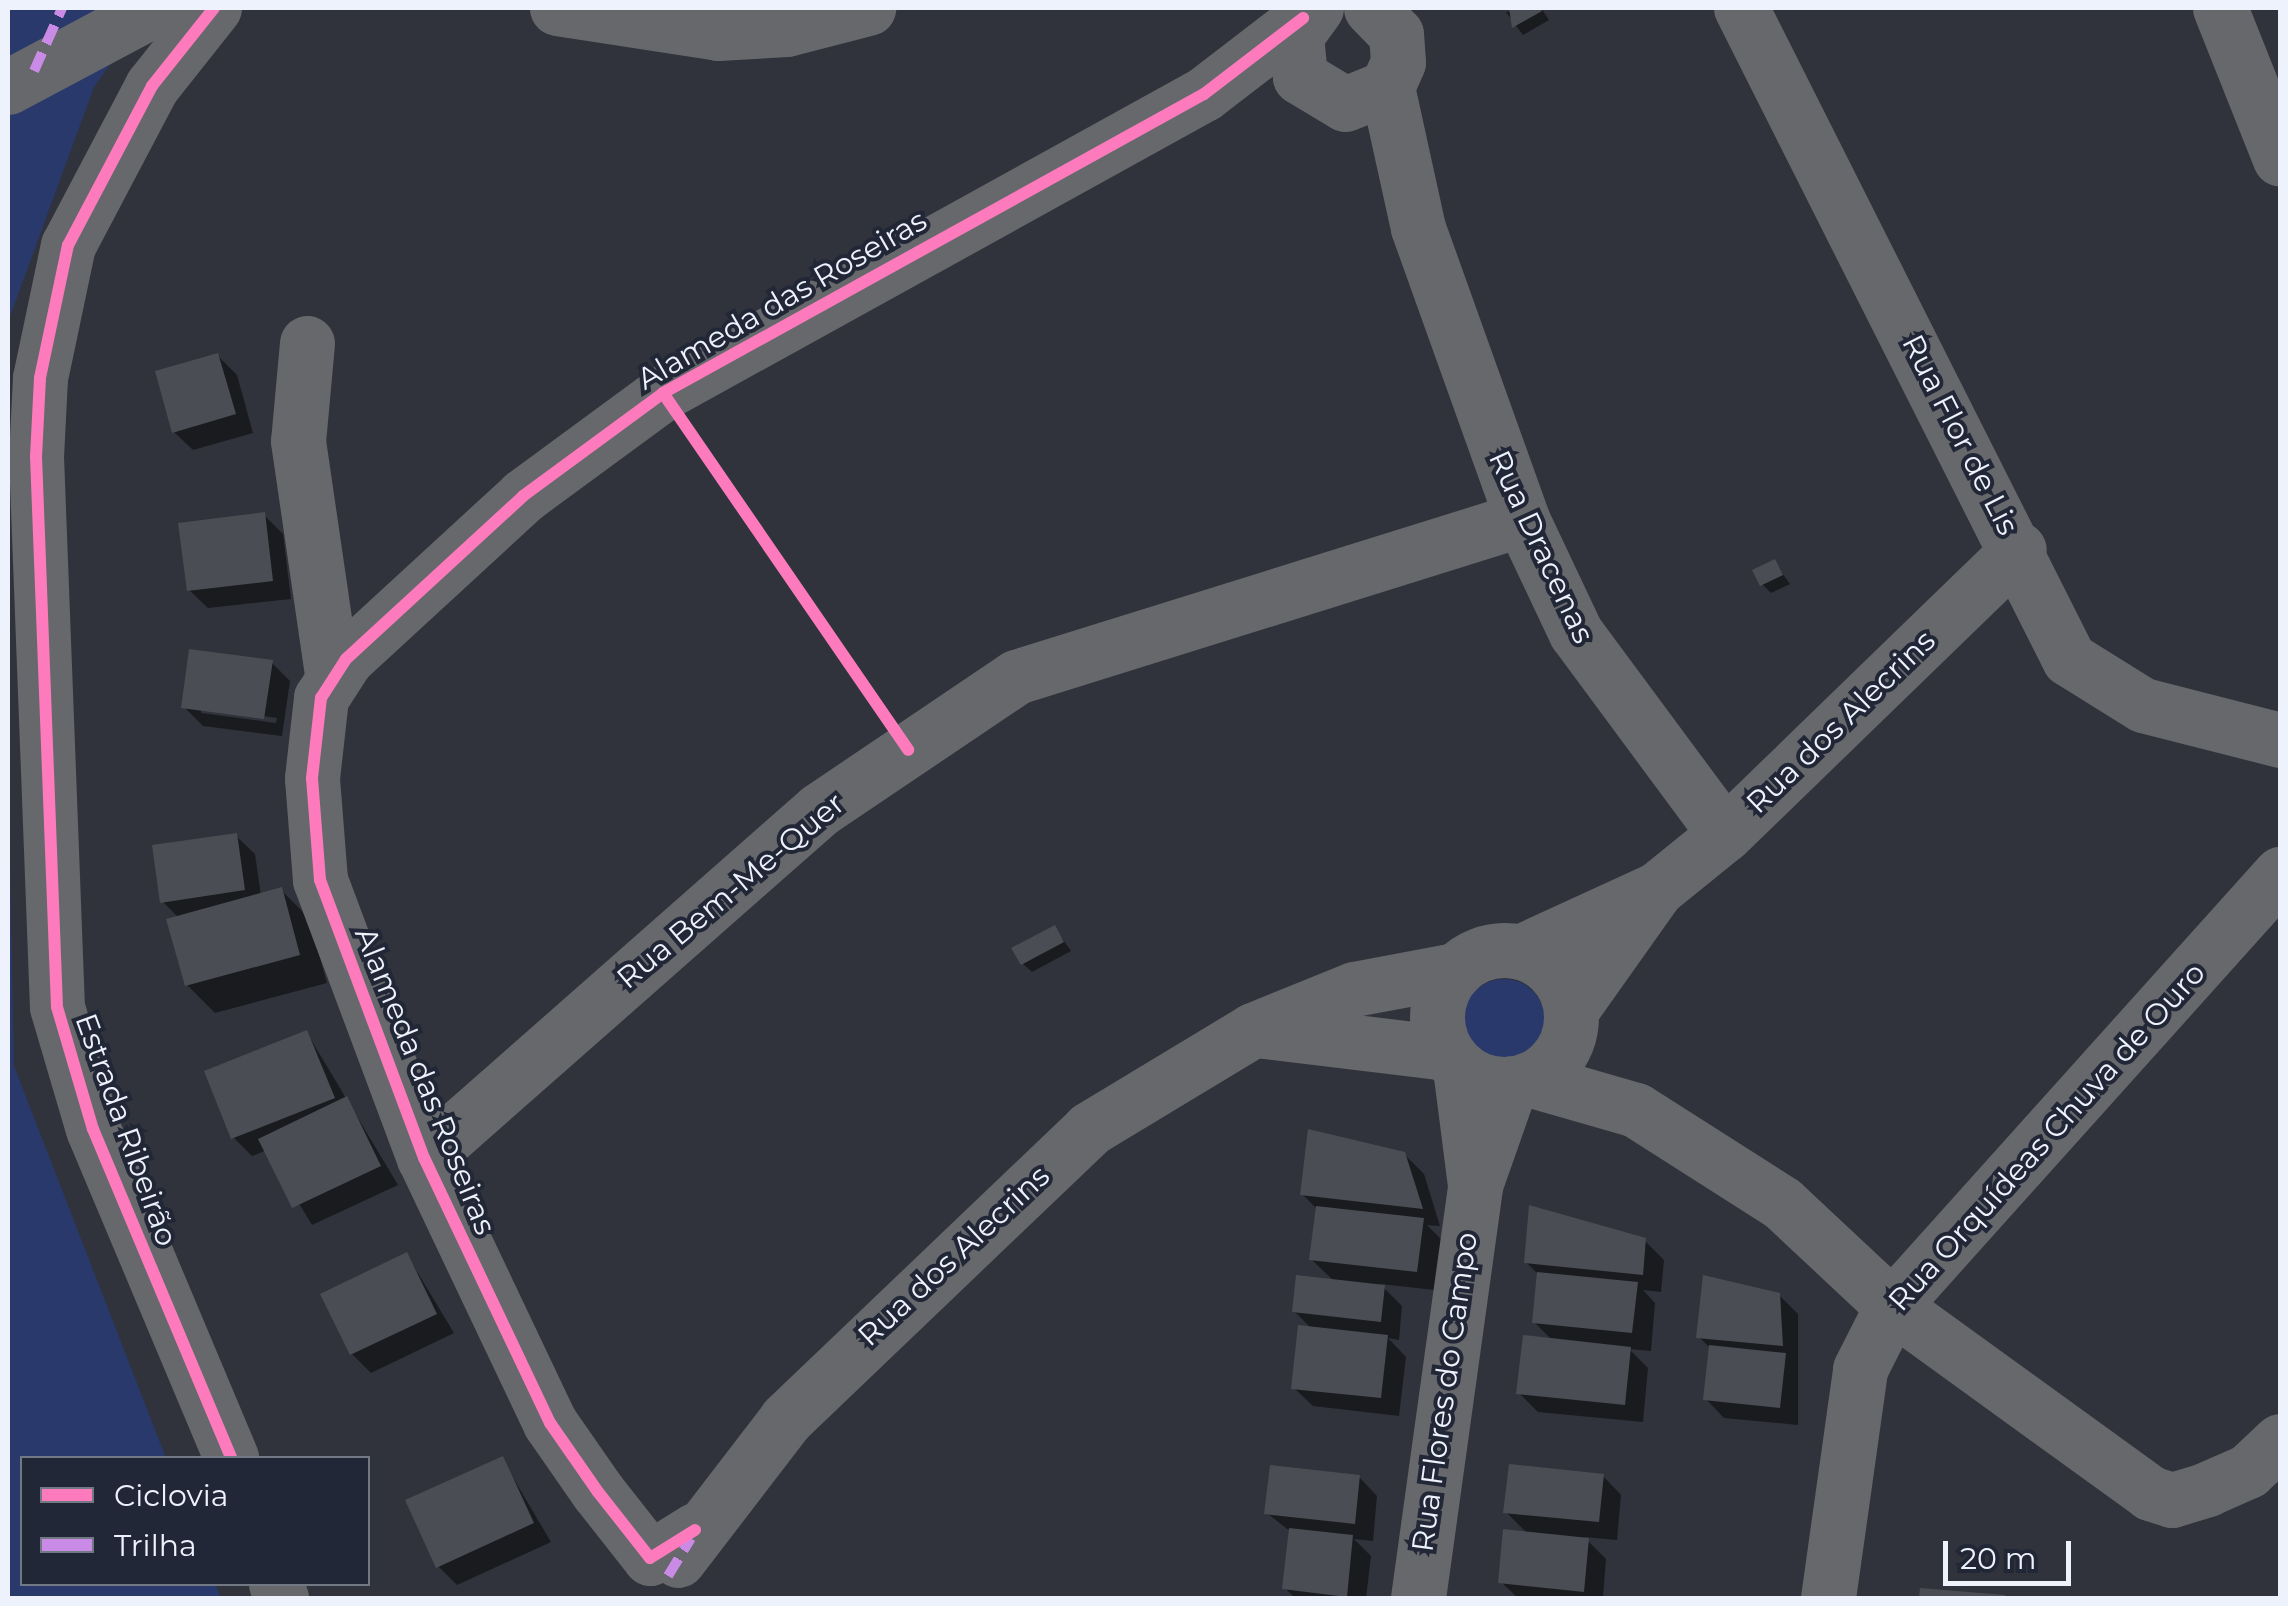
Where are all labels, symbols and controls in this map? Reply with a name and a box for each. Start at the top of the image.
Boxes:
street label: Alameda das Roseiras [631,202,933,398]
street label: Rua Flor de Lis [1894,329,2026,541]
street label: Rua Dracenas [1481,445,1601,649]
street label: Rua dos Alecrins [1739,623,1943,821]
street label: Rua Bem-Me-Quer [610,785,852,997]
street label: Alameda das Roseiras [347,922,503,1240]
street label: Rua Orquídeas Chuva de Ouro [1881,955,2213,1319]
street label: Estrada Ribeirão [67,1009,185,1251]
street label: Rua dos Alecrins [851,1158,1057,1354]
street label: Rua Flores do Campo [1405,1230,1485,1554]
legend [20,1456,370,1586]
text: Ciclovia [114,1477,228,1514]
scale bar [1948,1521,2076,1583]
text: Trilha [114,1527,197,1564]
text: 20 m [1960,1540,2037,1577]

